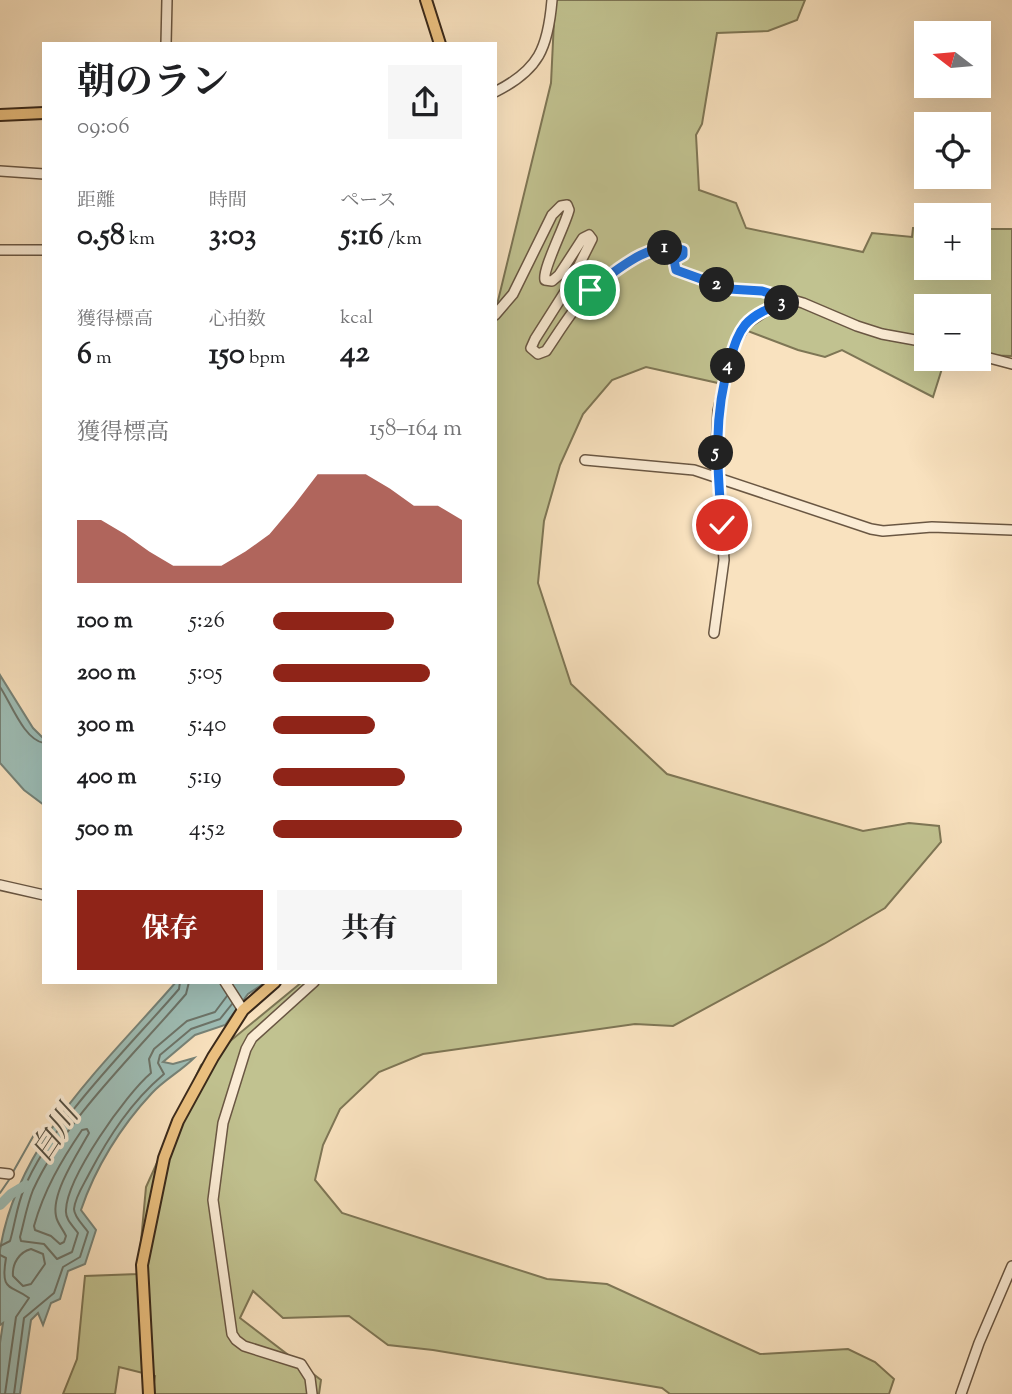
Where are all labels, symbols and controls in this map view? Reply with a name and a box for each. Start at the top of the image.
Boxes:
north arrow [914,21,990,98]
map controls [914,21,991,371]
text: 朝のラン [77,58,229,112]
button: share [388,65,462,139]
text: 09:06 [77,111,130,144]
button: locate [914,112,991,189]
text: 距離 [77,188,115,215]
text: 時間 [209,188,247,215]
text: ペース [340,188,396,215]
button: + [914,203,991,280]
text: 0.58 [77,215,125,258]
text: 3:03 [209,215,256,258]
text: 5:16 [340,215,384,258]
text: km [125,226,155,253]
text: /km [384,226,422,253]
pin: 1 [648,230,682,266]
text: 1 [661,234,668,261]
pin [560,260,620,320]
pin: 2 [700,268,734,302]
icon: arrive [571,271,609,309]
text: 2 [712,271,721,298]
pin: 3 [764,286,800,320]
text: 3 [778,289,785,316]
button: − [914,294,991,371]
text: kcal [340,305,373,332]
text: 獲得標高 [77,307,153,334]
text: 心拍数 [209,307,266,334]
text: 42 [340,332,370,375]
text: 6 [77,334,92,377]
text: 150 [209,334,245,377]
text: m [92,345,112,372]
text: bpm [245,345,286,372]
pin: 4 [710,348,746,384]
text: 4 [723,352,732,379]
text: 158–164 m [369,413,462,446]
text: 獲得標高 [77,417,169,450]
pin: 5 [698,435,734,470]
text: 5 [712,439,719,466]
pin [692,495,752,555]
icon: check [703,506,741,544]
text: 100 m [77,605,133,638]
text: 5:26 [189,605,225,638]
text: 200 m [77,657,136,690]
text: 5:05 [189,657,223,690]
text: 300 m [77,709,134,742]
text: 5:40 [189,709,226,742]
text: 400 m [77,761,137,794]
text: 5:19 [189,761,222,794]
text: 500 m [77,813,133,846]
text: 4:52 [189,813,225,846]
button: 保存 [77,890,263,970]
button: 共有 [277,890,462,970]
water label: 白川 [22,1095,92,1171]

